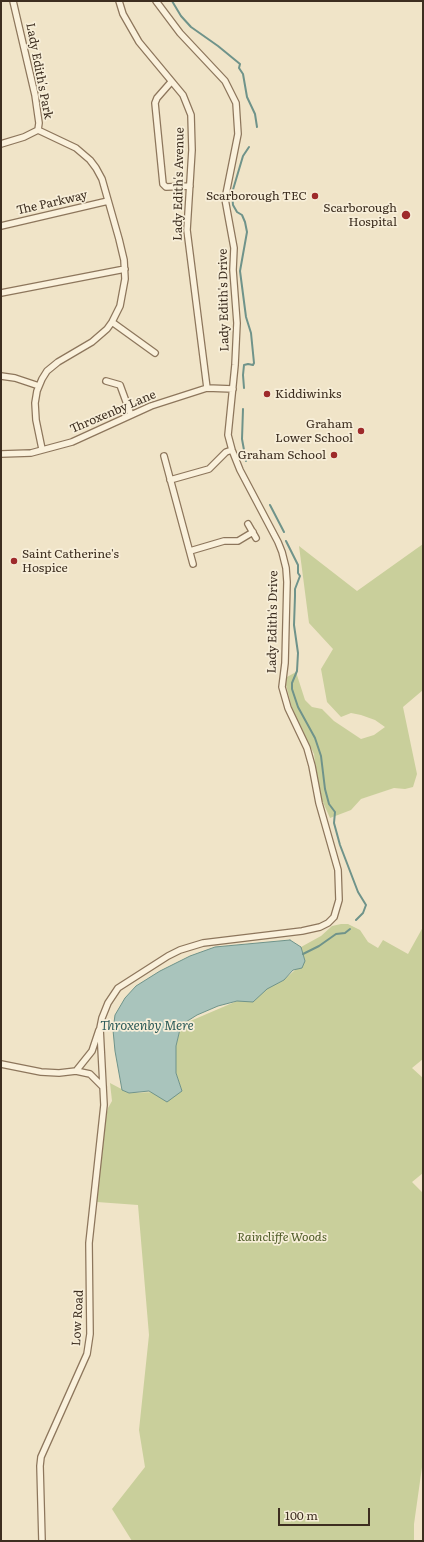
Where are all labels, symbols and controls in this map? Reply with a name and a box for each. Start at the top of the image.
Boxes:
street label: Lady Edith's Park [23,22,55,120]
street label: Lady Edith's Avenue [171,127,187,241]
street label: The Parkway [15,188,89,218]
place label: Scarborough TEC [206,189,307,203]
marker: Scarborough TEC [310,191,320,201]
place label: Scarborough Hospital [323,201,397,229]
marker: Scarborough Hospital [400,209,412,221]
street label: Lady Edith's Drive [216,248,232,352]
street label: Throxenby Lane [68,387,158,437]
place label: Kiddiwinks [275,387,341,401]
marker: Kiddiwinks [262,389,272,399]
place label: Graham Lower School [275,417,353,445]
marker: Graham Lower School [356,426,366,436]
place label: Graham School [238,448,326,462]
marker: Graham School [329,450,339,460]
place label: Saint Catherine's Hospice [22,547,119,575]
marker: Saint Catherine's Hospice [9,556,19,566]
street label: Lady Edith's Drive [265,570,281,674]
water label: Throxenby Mere [100,1018,194,1034]
park label: Raincliffe Woods [237,1230,327,1244]
street label: Low Road [69,1289,87,1347]
scale bar [280,1500,372,1526]
text: 100 m [285,1506,318,1524]

